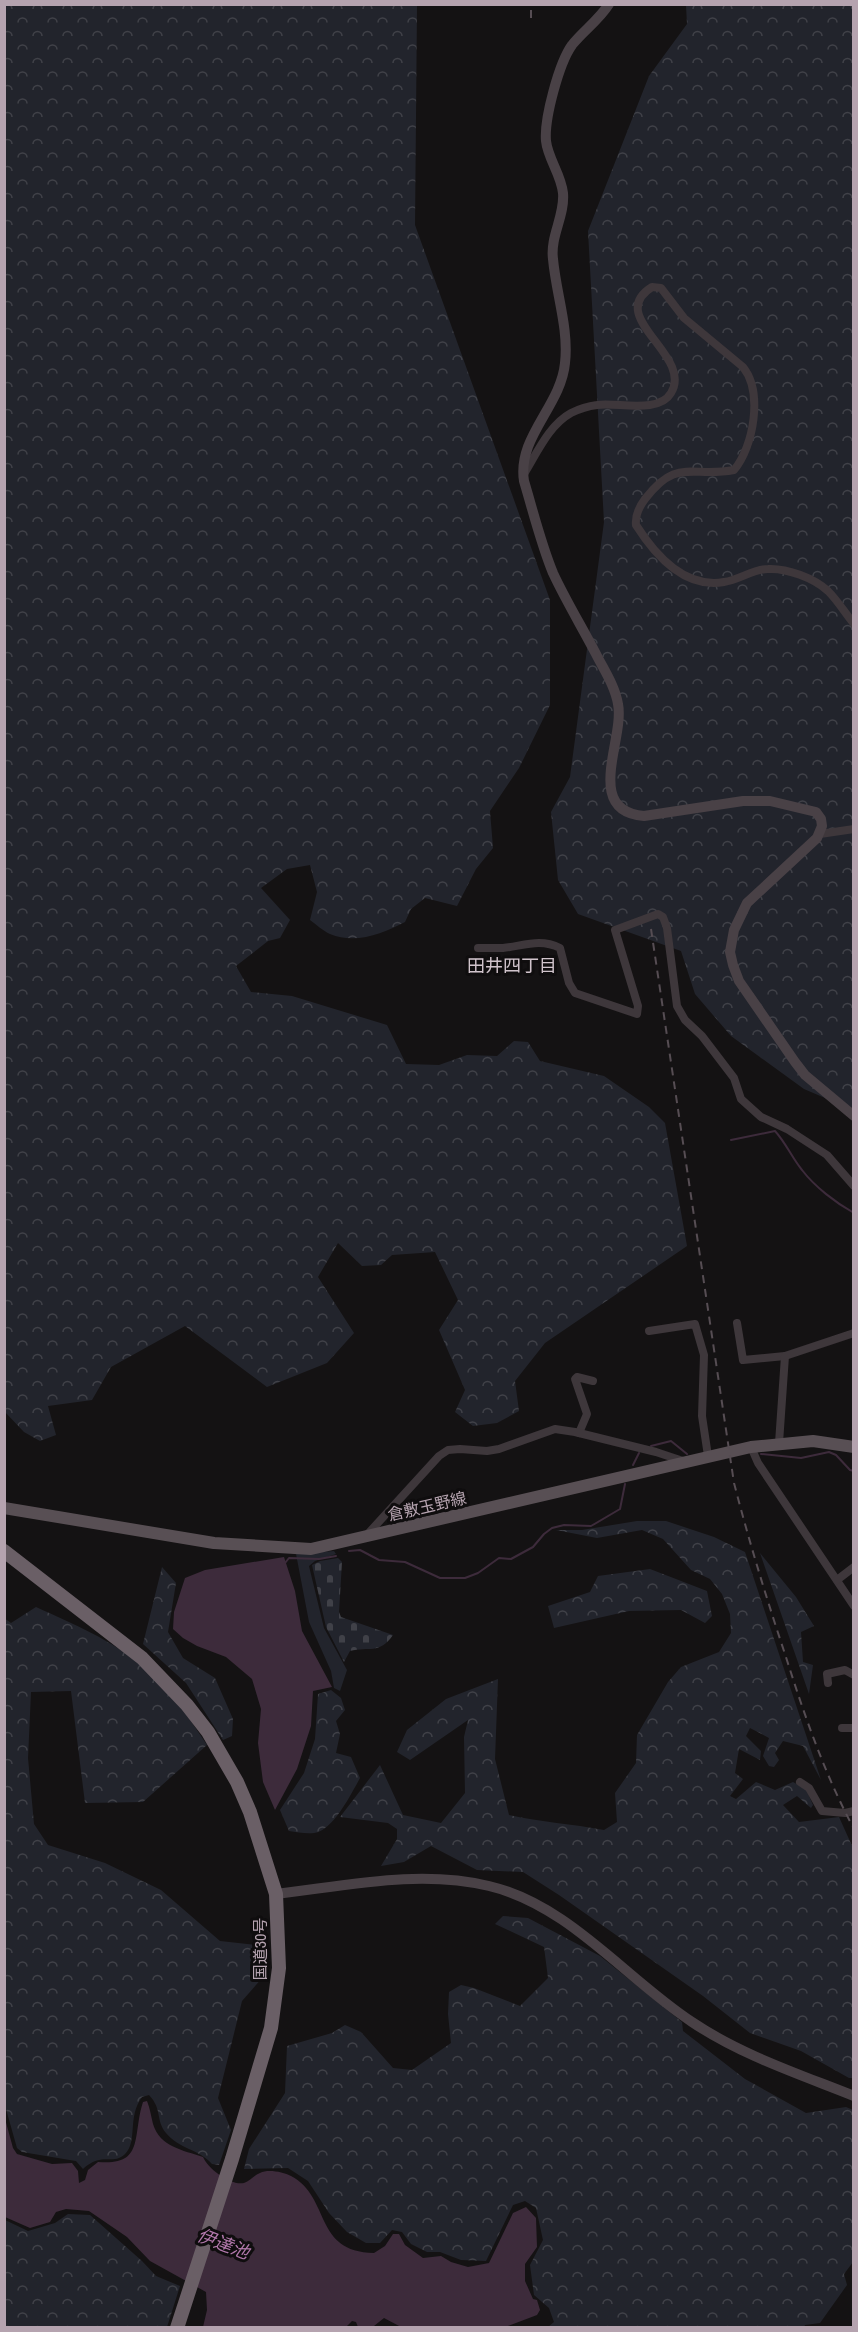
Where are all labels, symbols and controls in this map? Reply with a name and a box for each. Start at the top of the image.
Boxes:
district label: 田井四丁目 [467,953,557,978]
street label: 倉敷玉野線 [386,1486,468,1526]
street label: 国道30号 [249,1918,271,1980]
water label: 伊達池 [193,2222,255,2266]

